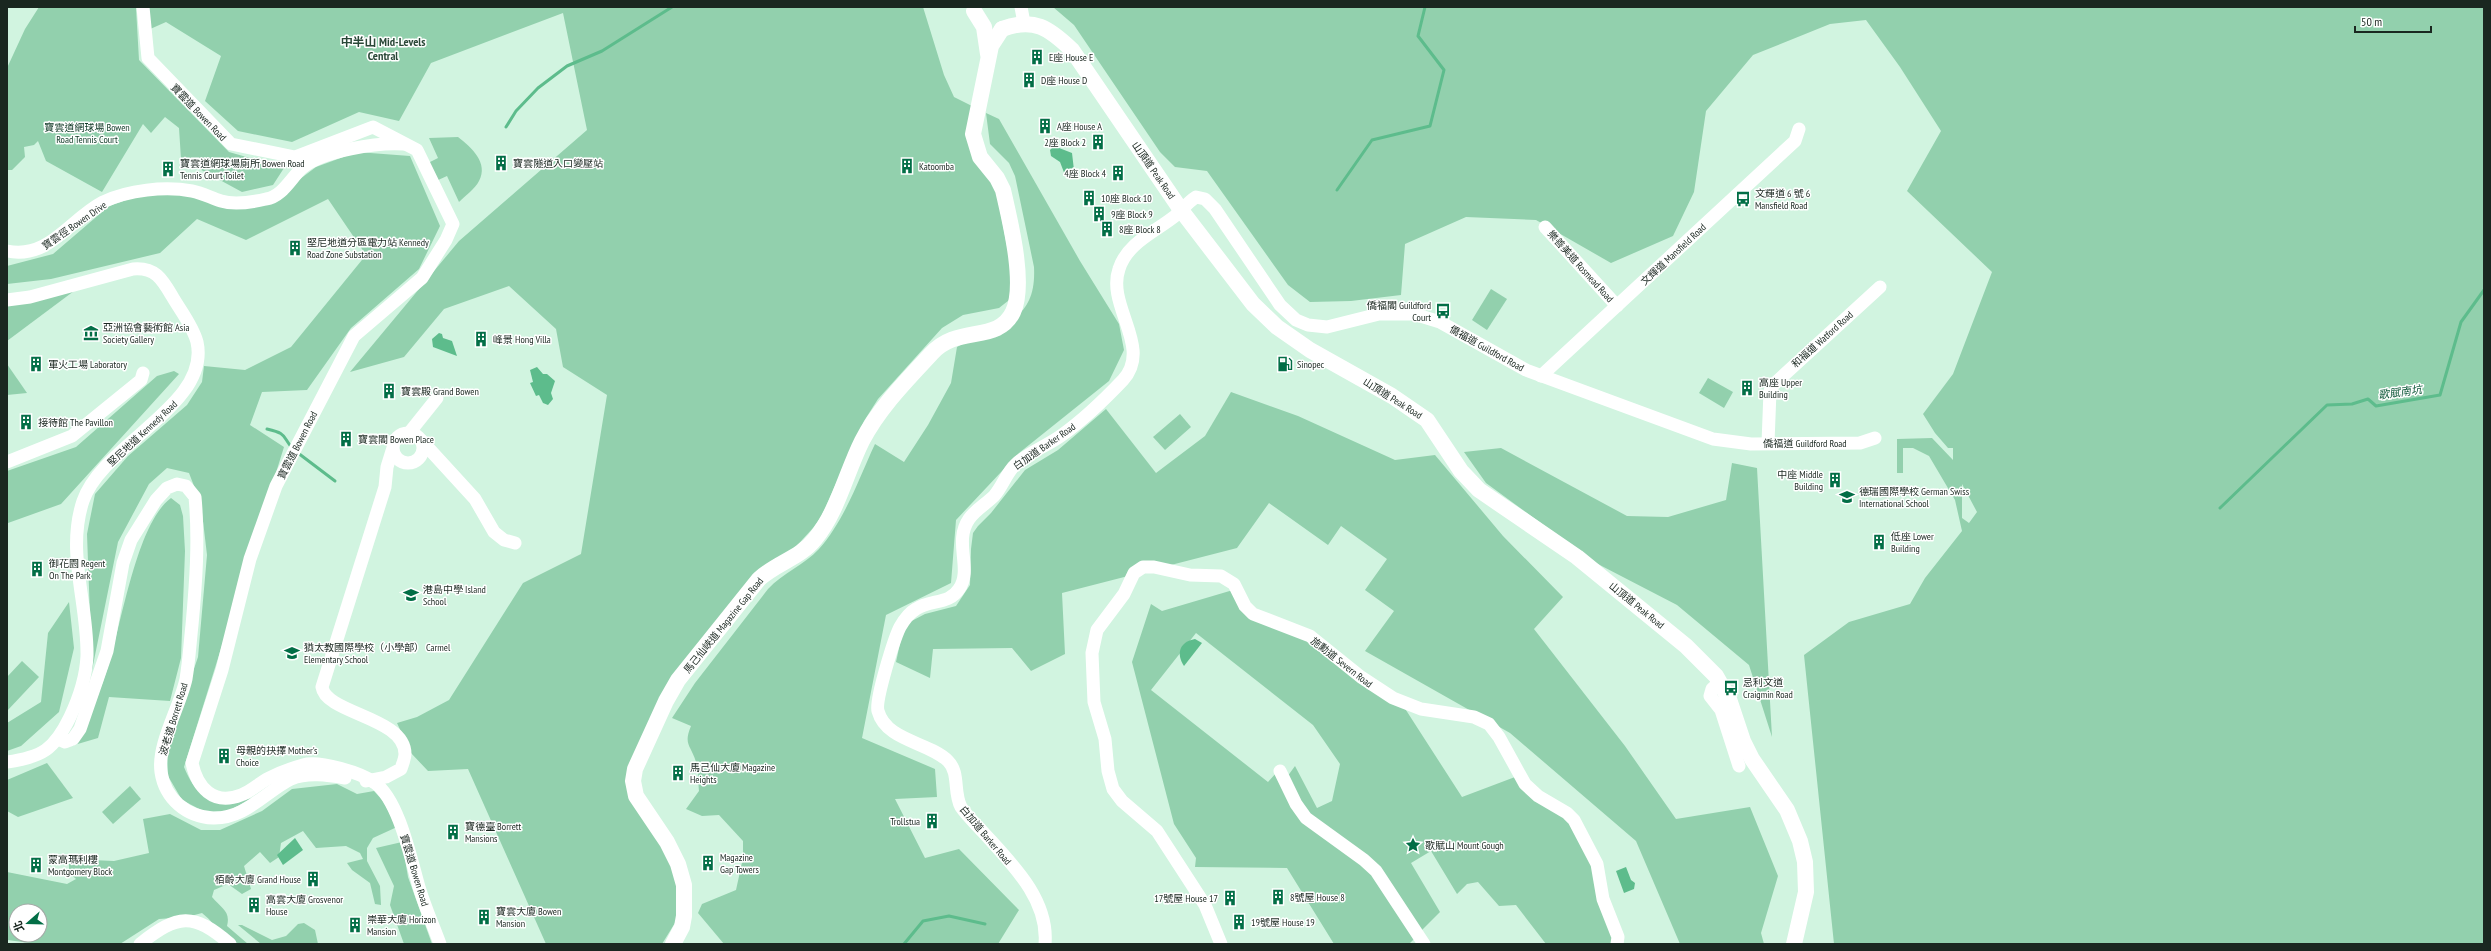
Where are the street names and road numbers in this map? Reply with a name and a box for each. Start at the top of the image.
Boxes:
street label: 寶雲道 Bowen Road [168,81,229,144]
street label: 山頂道 Peak Road [1129,139,1178,202]
street label: 寶雲徑 Bowen Drive [40,198,109,252]
street label: 文輝道 Mansfield Road [1638,221,1709,288]
street label: 樂善美道 Rosmead Road [1545,228,1616,305]
street label: 和福道 Watford Road [1789,308,1856,370]
street label: 僑福道 Guildford Road [1446,322,1526,374]
street label: 山頂道 Peak Road [1361,375,1425,422]
street label: 堅尼地道 Kennedy Road [105,398,180,469]
street label: 寶雲道 Bowen Road [275,409,320,481]
street label: 白加道 Barker Road [1010,420,1078,473]
street label: 僑福道 Guildford Road [1762,437,1847,450]
street label: 馬己仙峽道 Magazine Gap Road [681,575,766,676]
street label: 山頂道 Peak Road [1606,579,1667,632]
street label: 施勳道 Severn Road [1308,634,1375,691]
street label: 波老道 Borrett Road [156,681,191,757]
street label: 白加道 Barker Road [957,803,1014,868]
street label: 寶雲道 Bowen Road [397,833,432,908]

